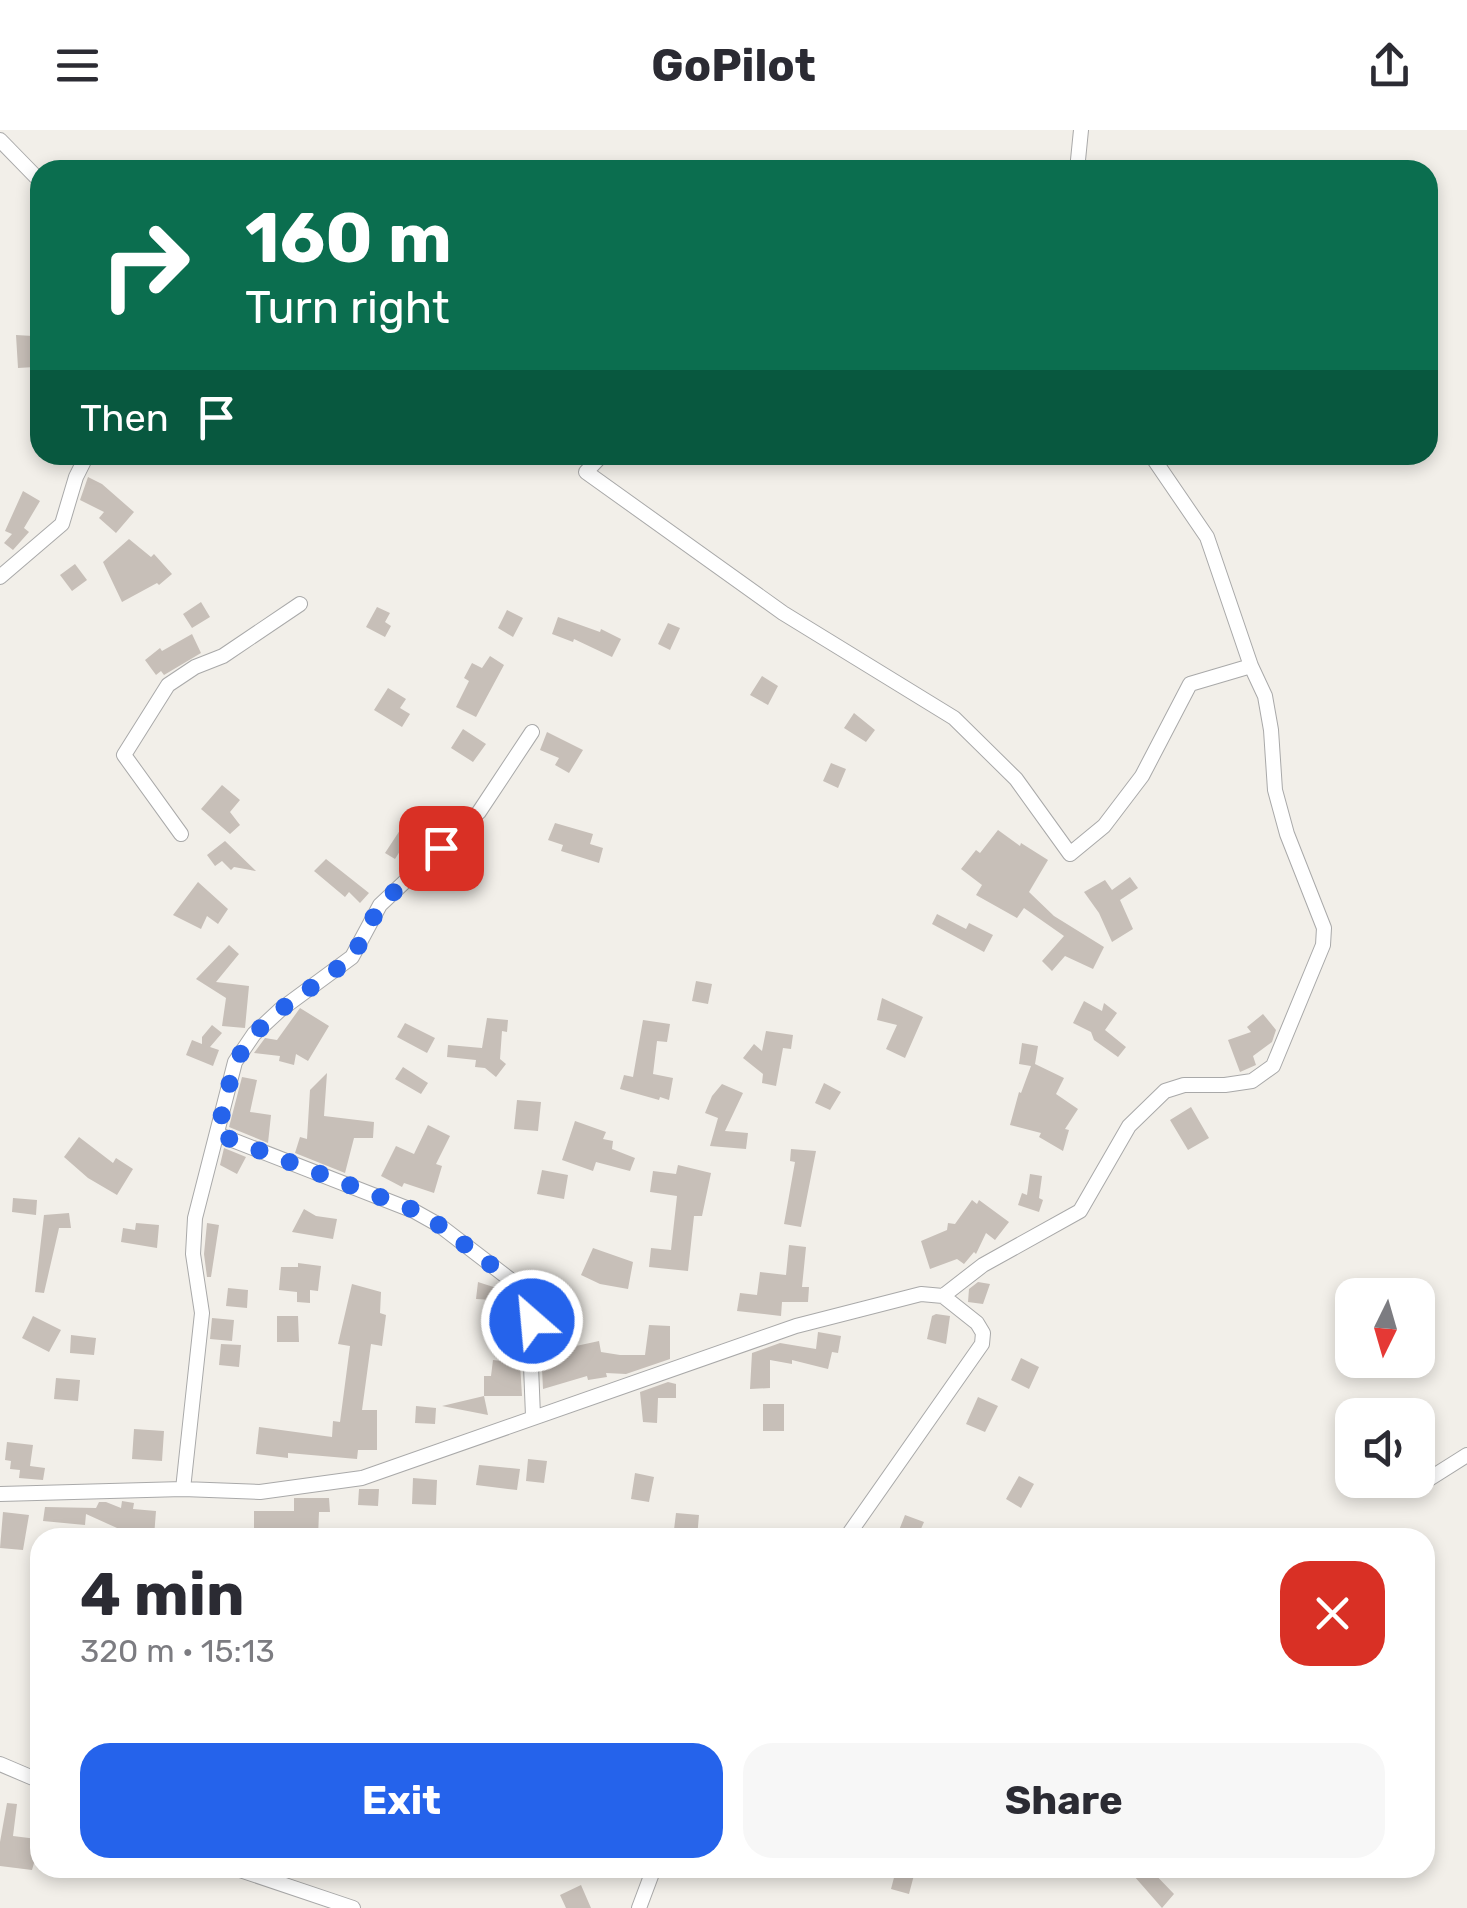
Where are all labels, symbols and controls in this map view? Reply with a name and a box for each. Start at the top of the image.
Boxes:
icon: menu [50,38,105,93]
icon: share [1362,38,1417,93]
text: GoPilot [651,39,816,92]
text: 160 m [245,197,452,280]
icon: right [80,200,210,330]
text: Turn right [245,281,449,334]
icon: arrive [189,390,244,445]
text: Then [80,395,169,441]
pin [399,806,484,891]
icon: arrive [414,821,469,876]
position arrow [480,1269,584,1373]
north arrow [1335,1278,1435,1378]
map controls [1335,1278,1435,1498]
button: sound [1335,1398,1435,1498]
text: 4 min [80,1559,244,1630]
button: close [1280,1561,1385,1666]
text: 320 m · 15:13 [80,1632,275,1670]
button: Exit [80,1743,723,1858]
button: Share [743,1743,1385,1858]

